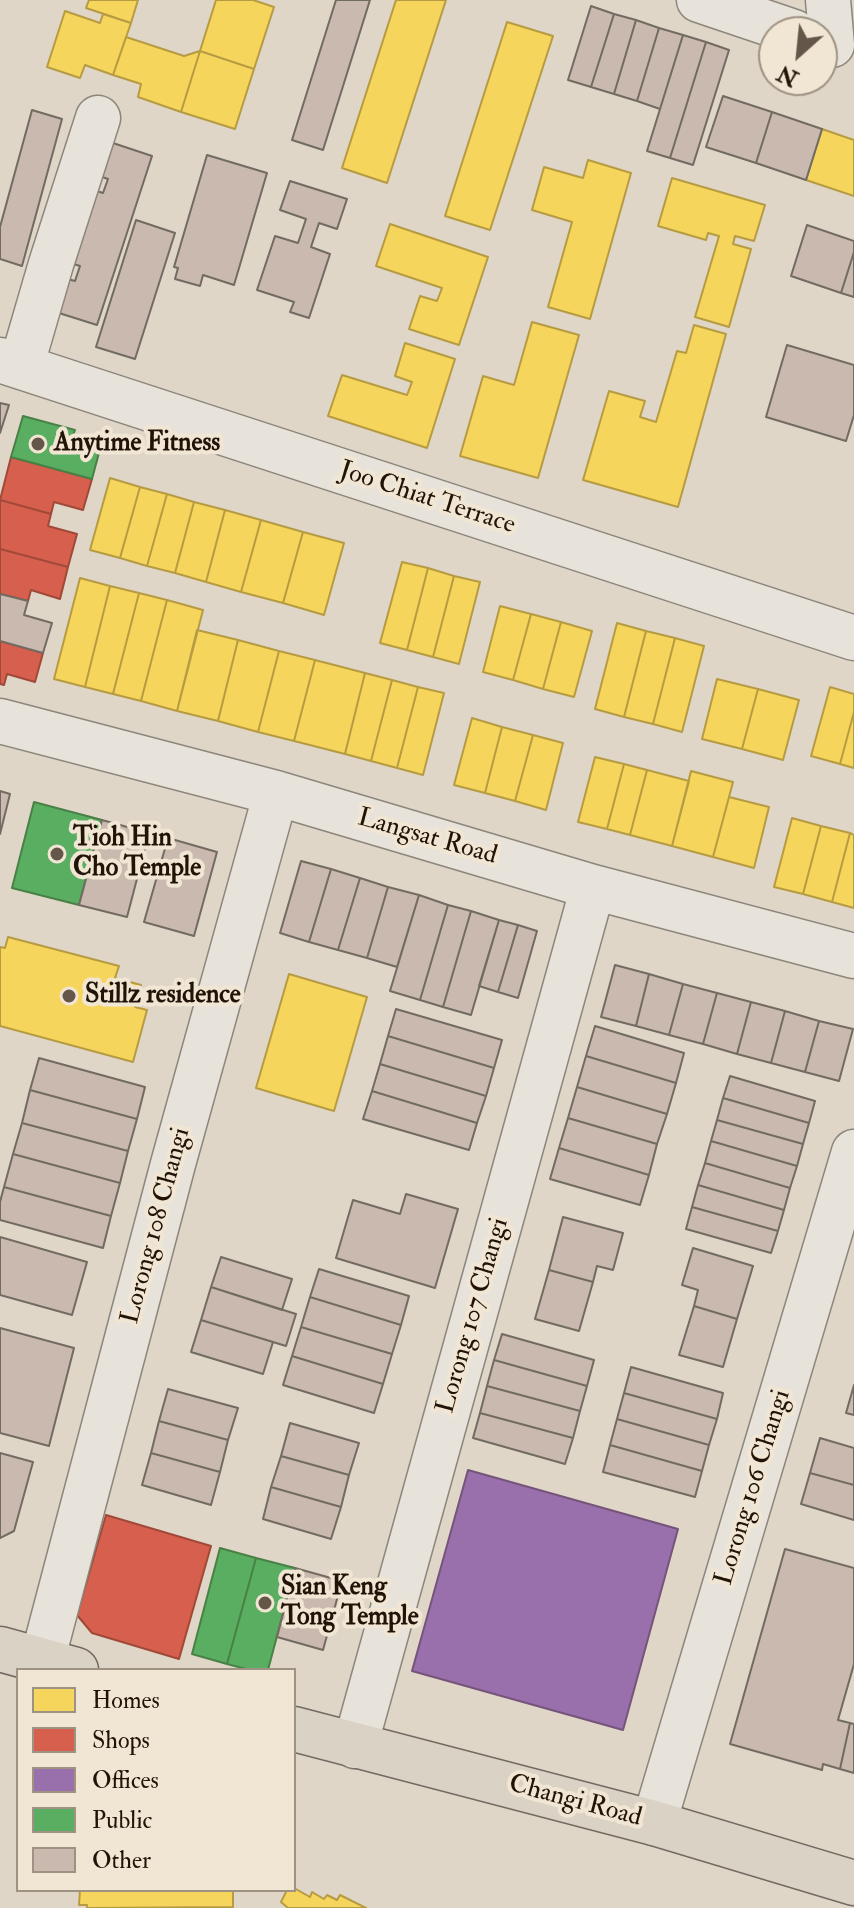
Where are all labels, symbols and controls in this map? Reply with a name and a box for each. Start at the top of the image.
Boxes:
north arrow [758,16,838,96]
text: N [773,59,803,93]
place label: Anytime Fitness [54,428,220,460]
marker: Anytime Fitness [29,435,47,453]
street label: Joo Chiat Terrace [335,456,519,542]
street label: Langsat Road [354,803,500,873]
place label: Tioh Hin Cho Temple [73,823,201,884]
marker: Tioh Hin Cho Temple [48,845,66,863]
place label: Stillz residence [85,980,241,1012]
marker: Stillz residence [60,987,78,1005]
street label: Lorong 108 Changi [116,1124,198,1328]
street label: Lorong 107 Changi [431,1215,517,1417]
street label: Lorong 106 Changi [709,1386,799,1590]
place label: Sian Keng Tong Temple [281,1572,419,1634]
marker: Sian Keng Tong Temple [256,1594,274,1612]
legend [16,1668,296,1892]
text: Homes [92,1685,160,1716]
text: Shops [92,1725,150,1756]
text: Offices [92,1765,159,1796]
street label: Changi Road [505,1769,645,1835]
text: Public [92,1805,152,1836]
text: Other [92,1845,151,1876]

